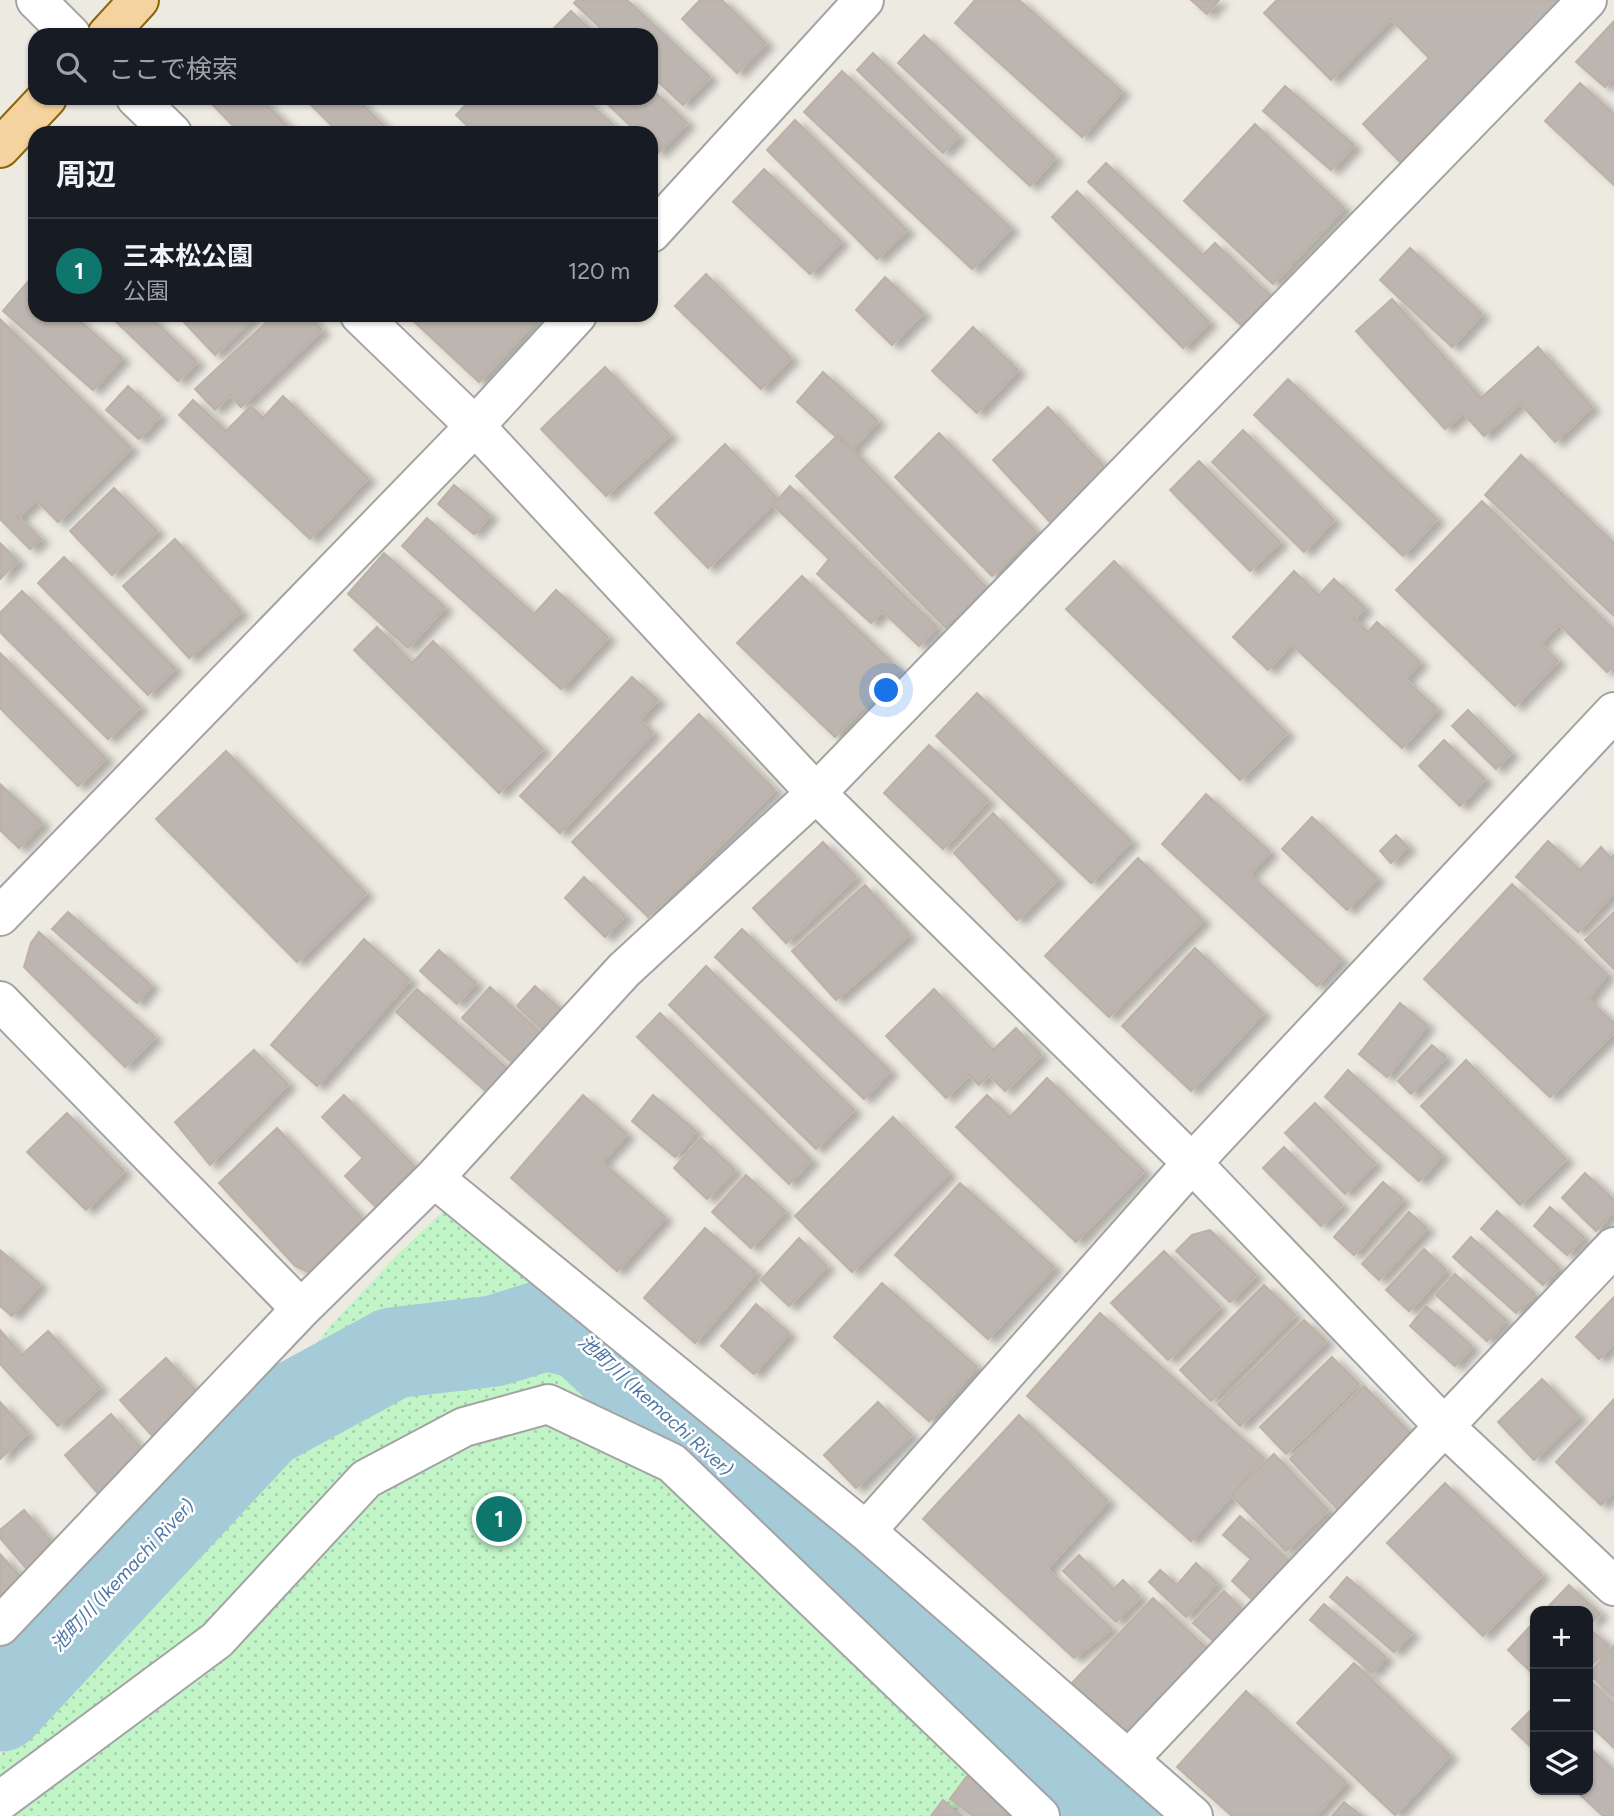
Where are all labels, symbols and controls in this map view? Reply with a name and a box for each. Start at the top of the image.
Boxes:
search box [28,28,658,105]
icon: search [52,48,90,86]
text: ここで検索 [108,53,238,85]
text: 周辺 [56,156,116,193]
text: 三本松公園 [123,240,253,272]
text: 1 [74,257,84,285]
text: 120 m [568,257,630,285]
text: 公園 [123,277,169,305]
your location [869,673,903,707]
water label: 池町川 (Ikemachi River) [574,1330,738,1481]
pin: 1 [476,1493,522,1545]
water label: 池町川 (Ikemachi River) [46,1494,199,1656]
map controls [1530,1606,1593,1795]
button: + [1530,1606,1593,1669]
button: − [1530,1669,1593,1732]
button: layers [1530,1732,1593,1795]

